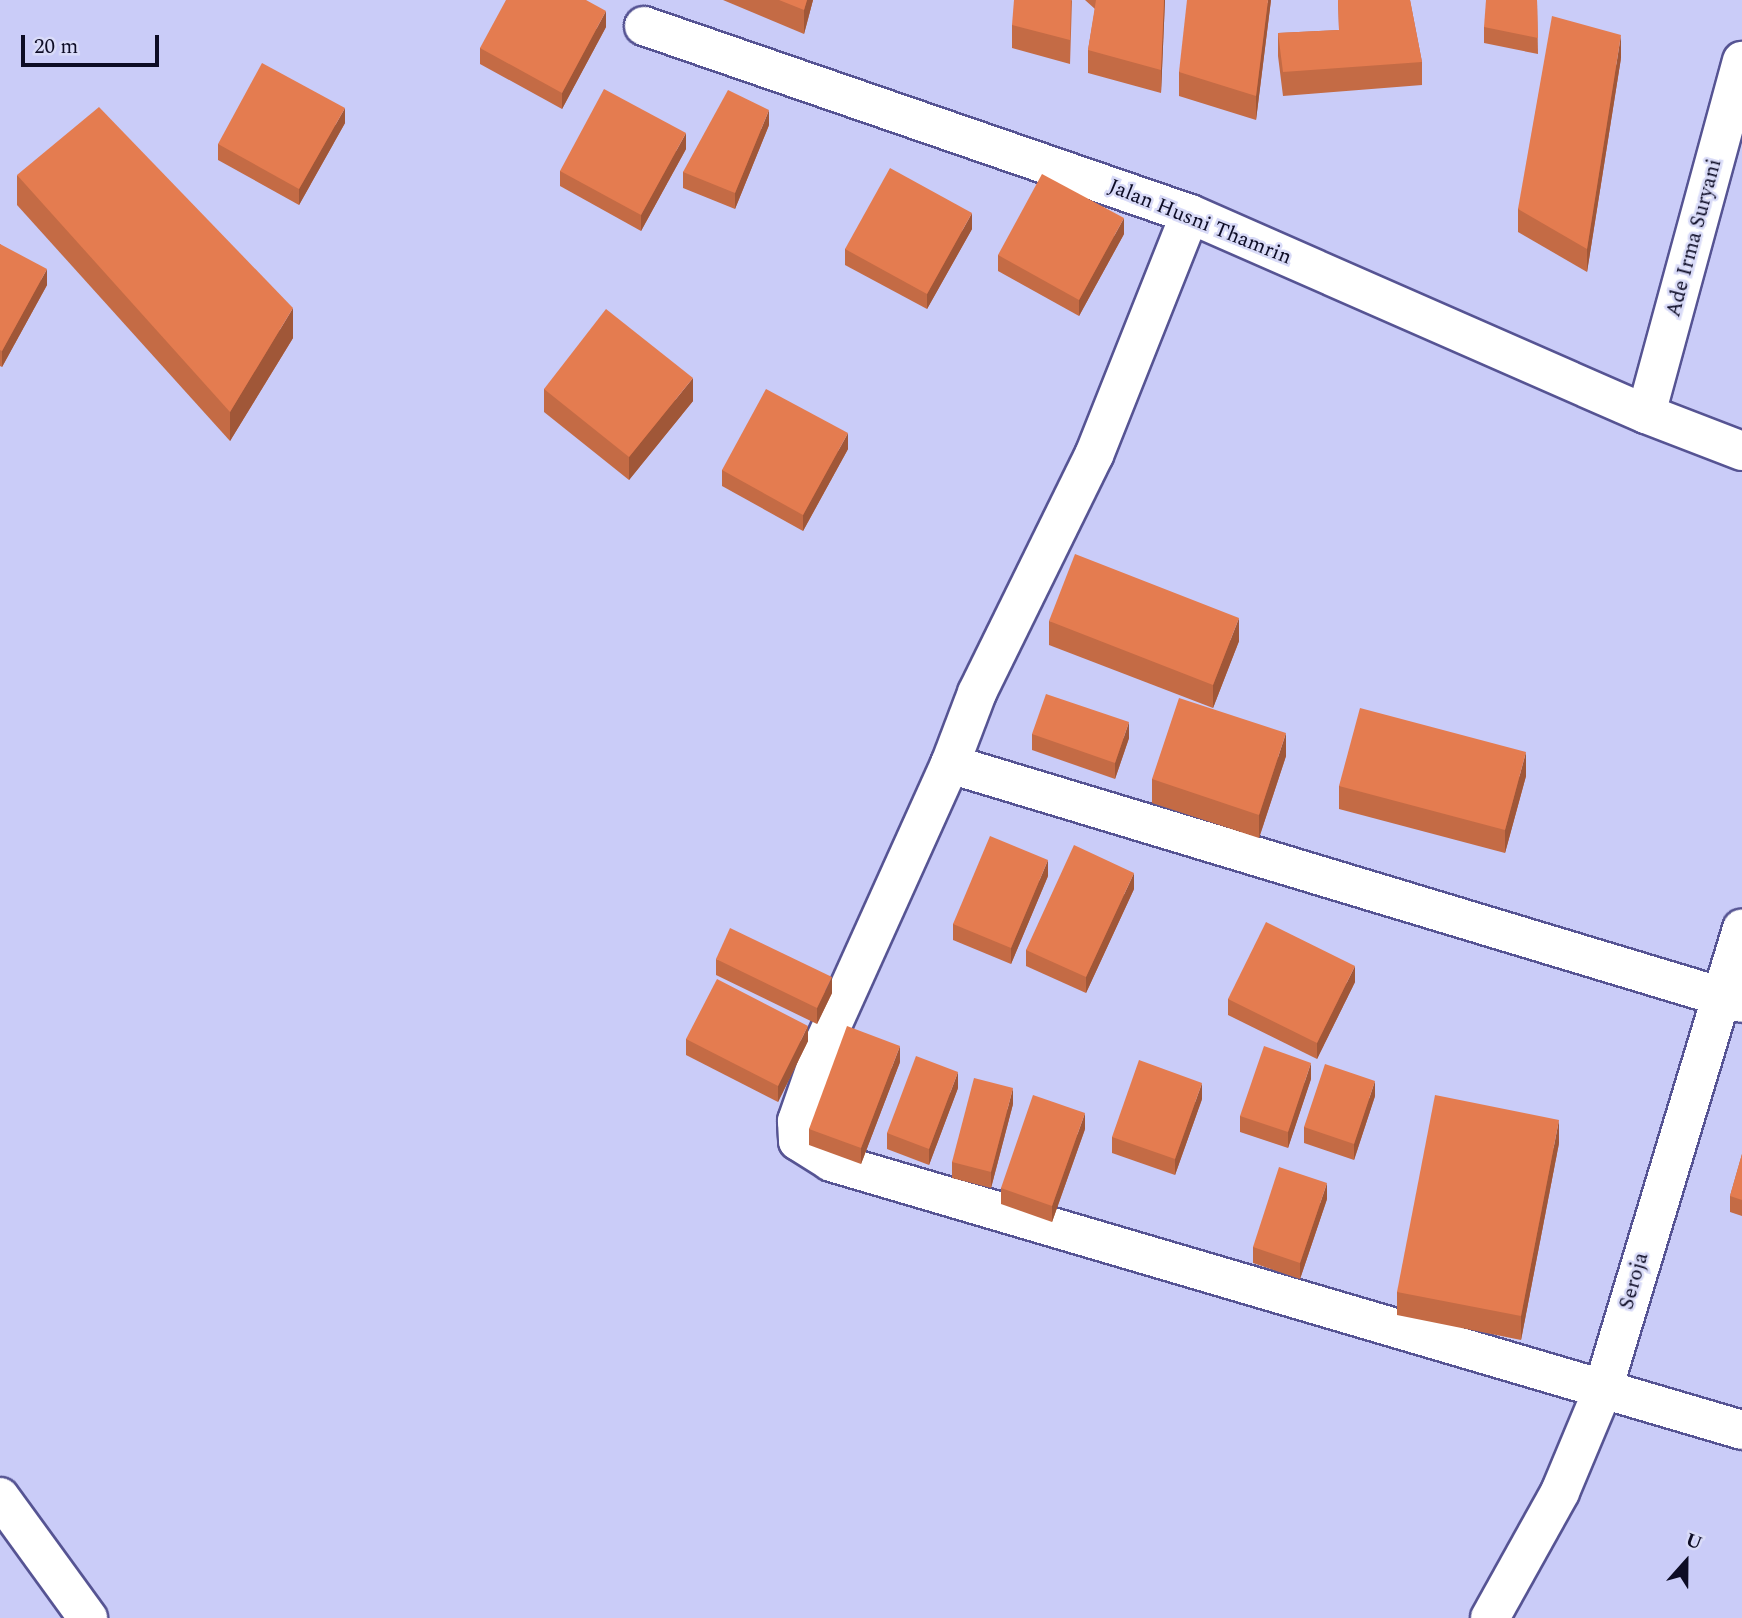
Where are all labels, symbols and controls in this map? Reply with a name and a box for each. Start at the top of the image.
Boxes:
scale bar [24,21,163,65]
text: 20 m [34,31,78,63]
street label: Ade Irma Suryani [1661,156,1727,320]
street label: Jalan Husni Thamrin [1105,174,1295,270]
street label: Seroja [1614,1250,1654,1312]
text: U [1681,1526,1706,1558]
north arrow [1651,1527,1721,1597]

